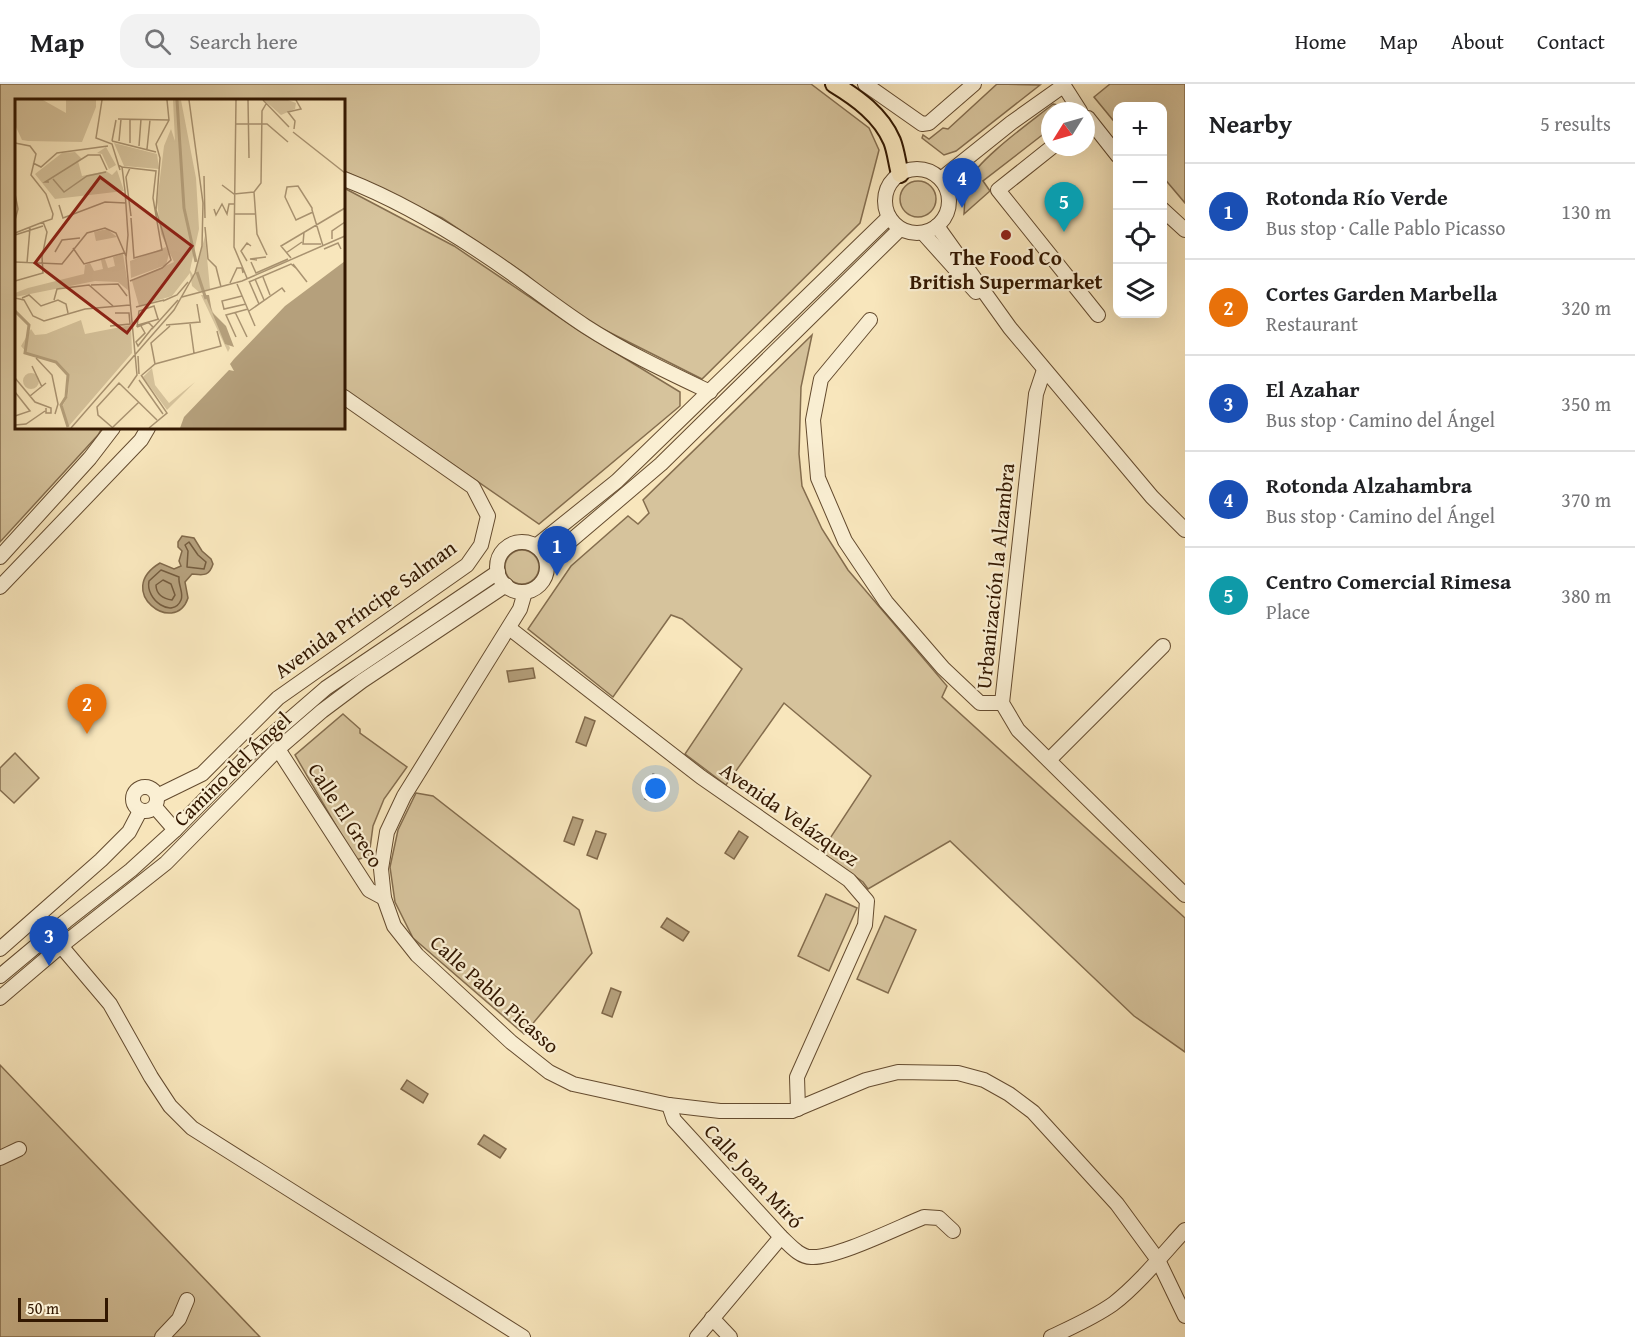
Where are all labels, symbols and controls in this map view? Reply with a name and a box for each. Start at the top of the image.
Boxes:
search box [120,14,540,68]
text: Map [30,21,84,62]
icon: search [141,25,174,58]
text: Search here [189,25,298,57]
text: Home [1295,26,1346,57]
text: Map [1379,26,1418,57]
text: About [1451,26,1504,57]
text: Contact [1537,26,1605,57]
inset map [15,99,345,429]
north arrow [1041,102,1095,156]
map controls [1113,102,1167,318]
button: + [1113,102,1167,156]
text: Nearby [1209,104,1292,143]
text: 5 results [1540,109,1611,138]
button: − [1113,156,1167,210]
pin: 4 [942,158,982,208]
text: Rotonda Río Verde [1266,181,1448,213]
pin: 5 [1044,182,1084,232]
text: 1 [1223,197,1234,226]
text: 130 m [1561,197,1611,226]
button: locate [1113,210,1167,264]
text: Bus stop · Calle Pablo Picasso [1266,213,1506,242]
marker: The Food Co British Supermarket [999,228,1013,242]
place label: The Food Co British Supermarket [910,242,1102,297]
button: layers [1113,264,1167,318]
text: Cortes Garden Marbella [1266,277,1498,309]
text: 2 [1223,293,1234,322]
text: 320 m [1561,293,1611,322]
text: Restaurant [1266,309,1358,338]
text: El Azahar [1266,373,1360,405]
text: 3 [1223,389,1234,418]
text: 350 m [1561,389,1611,418]
text: Bus stop · Camino del Ángel [1266,405,1495,434]
street label: Urbanización la Alzambra [968,461,1022,691]
text: Rotonda Alzahambra [1266,469,1472,501]
text: 4 [1223,485,1234,514]
text: 370 m [1561,485,1611,514]
text: Bus stop · Camino del Ángel [1266,501,1495,530]
pin: 1 [538,526,576,576]
street label: Avenida Príncipe Salman [267,532,463,686]
text: Centro Comercial Rimesa [1266,565,1511,597]
text: 5 [1223,581,1234,610]
text: 380 m [1561,581,1611,610]
text: Place [1266,597,1310,626]
pin: 2 [68,684,106,734]
street label: Camino del Ángel [166,704,298,834]
street label: Avenida Velázquez [714,754,866,874]
street label: Calle El Greco [300,757,392,873]
your location [641,774,670,803]
pin: 3 [29,916,68,966]
street label: Calle Pablo Picasso [423,927,567,1061]
street label: Calle Joan Miró [697,1117,811,1235]
scale bar [18,1295,108,1322]
text: 50 m [27,1296,59,1320]

